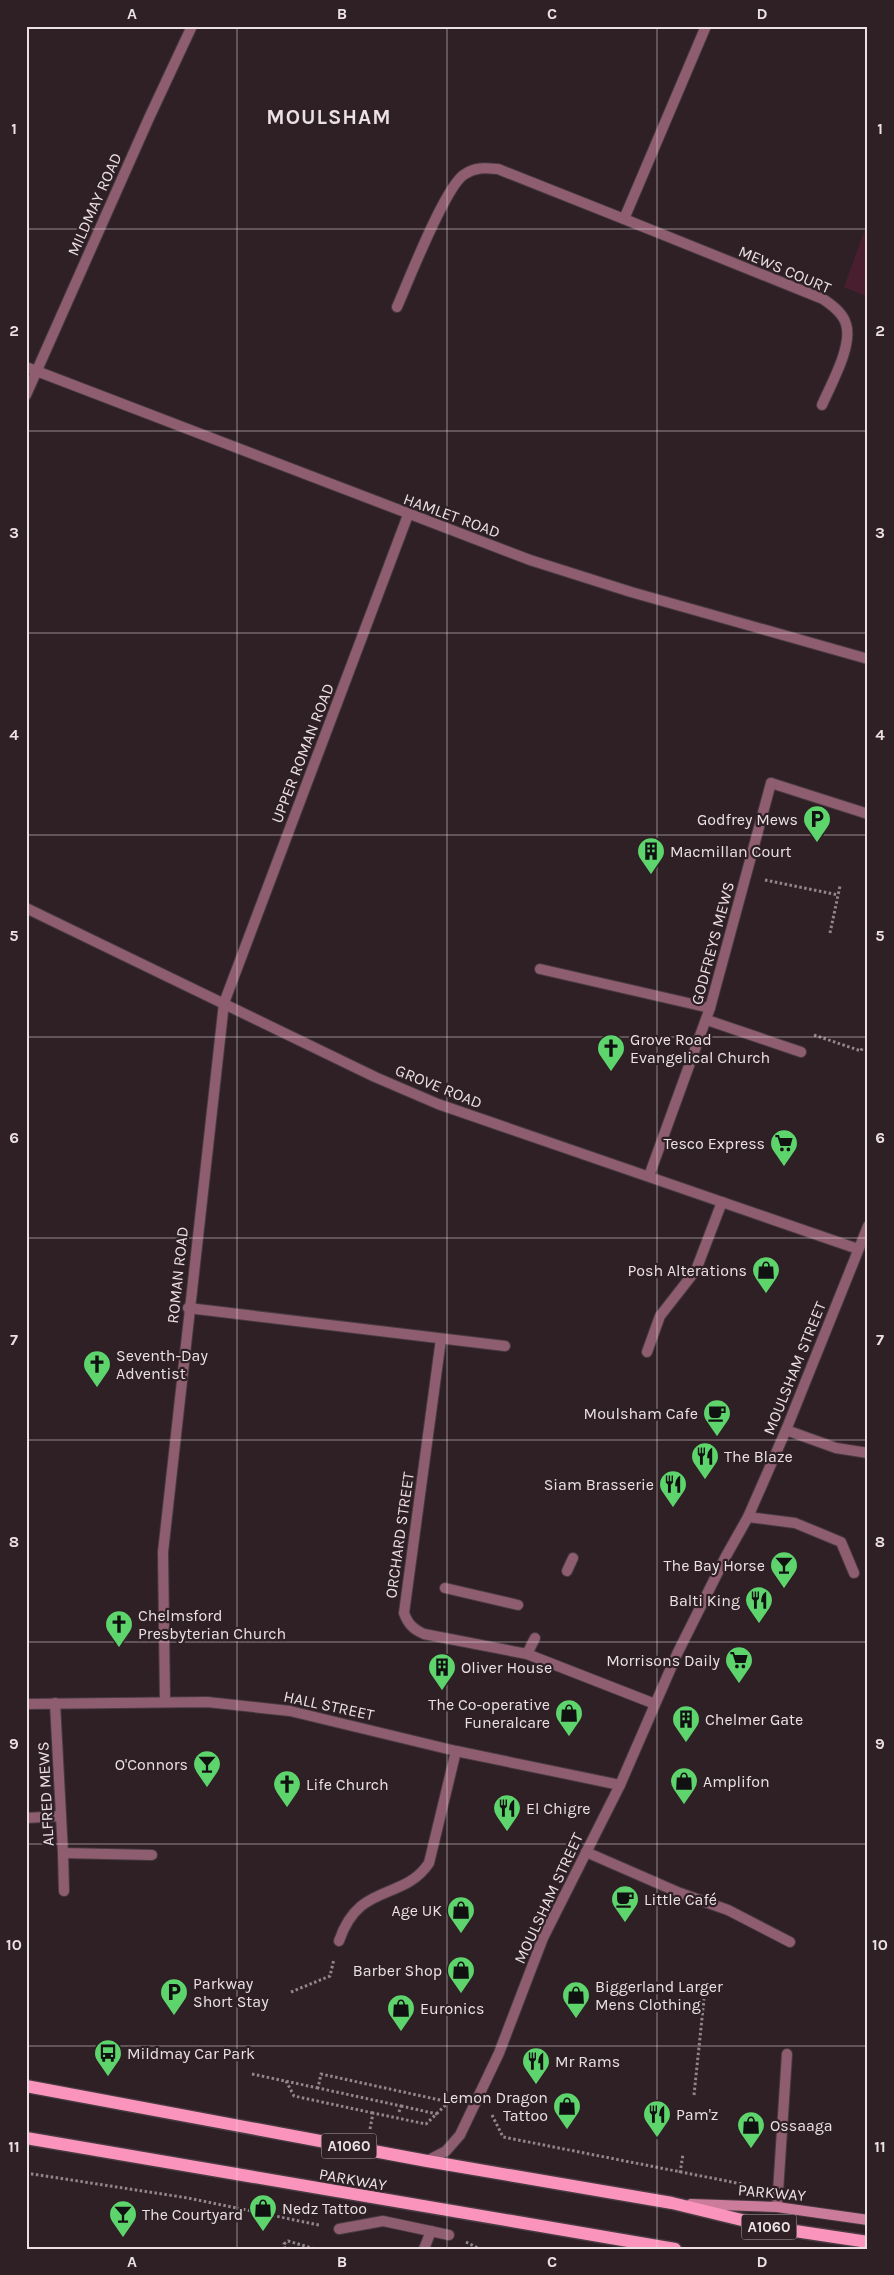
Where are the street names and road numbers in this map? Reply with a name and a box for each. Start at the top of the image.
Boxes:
street label: MILDMAY ROAD [63,150,126,259]
street label: MEWS COURT [736,241,834,297]
street label: HAMLET ROAD [401,489,503,542]
street label: UPPER ROMAN ROAD [267,681,338,826]
street label: GODFREYS MEWS [687,879,738,1007]
street label: GROVE ROAD [393,1060,485,1113]
street label: ROMAN ROAD [163,1226,192,1325]
street label: MOULSHAM STREET [759,1299,830,1438]
street label: ORCHARD STREET [381,1471,418,1600]
street label: HALL STREET [282,1687,376,1724]
street label: ALFRED MEWS [33,1741,58,1847]
street label: MOULSHAM STREET [510,1830,587,1967]
road number: A1060 [322,2134,376,2158]
street label: PARKWAY [318,2164,388,2195]
street label: PARKWAY [737,2180,807,2205]
road number: A1060 [742,2214,796,2240]

